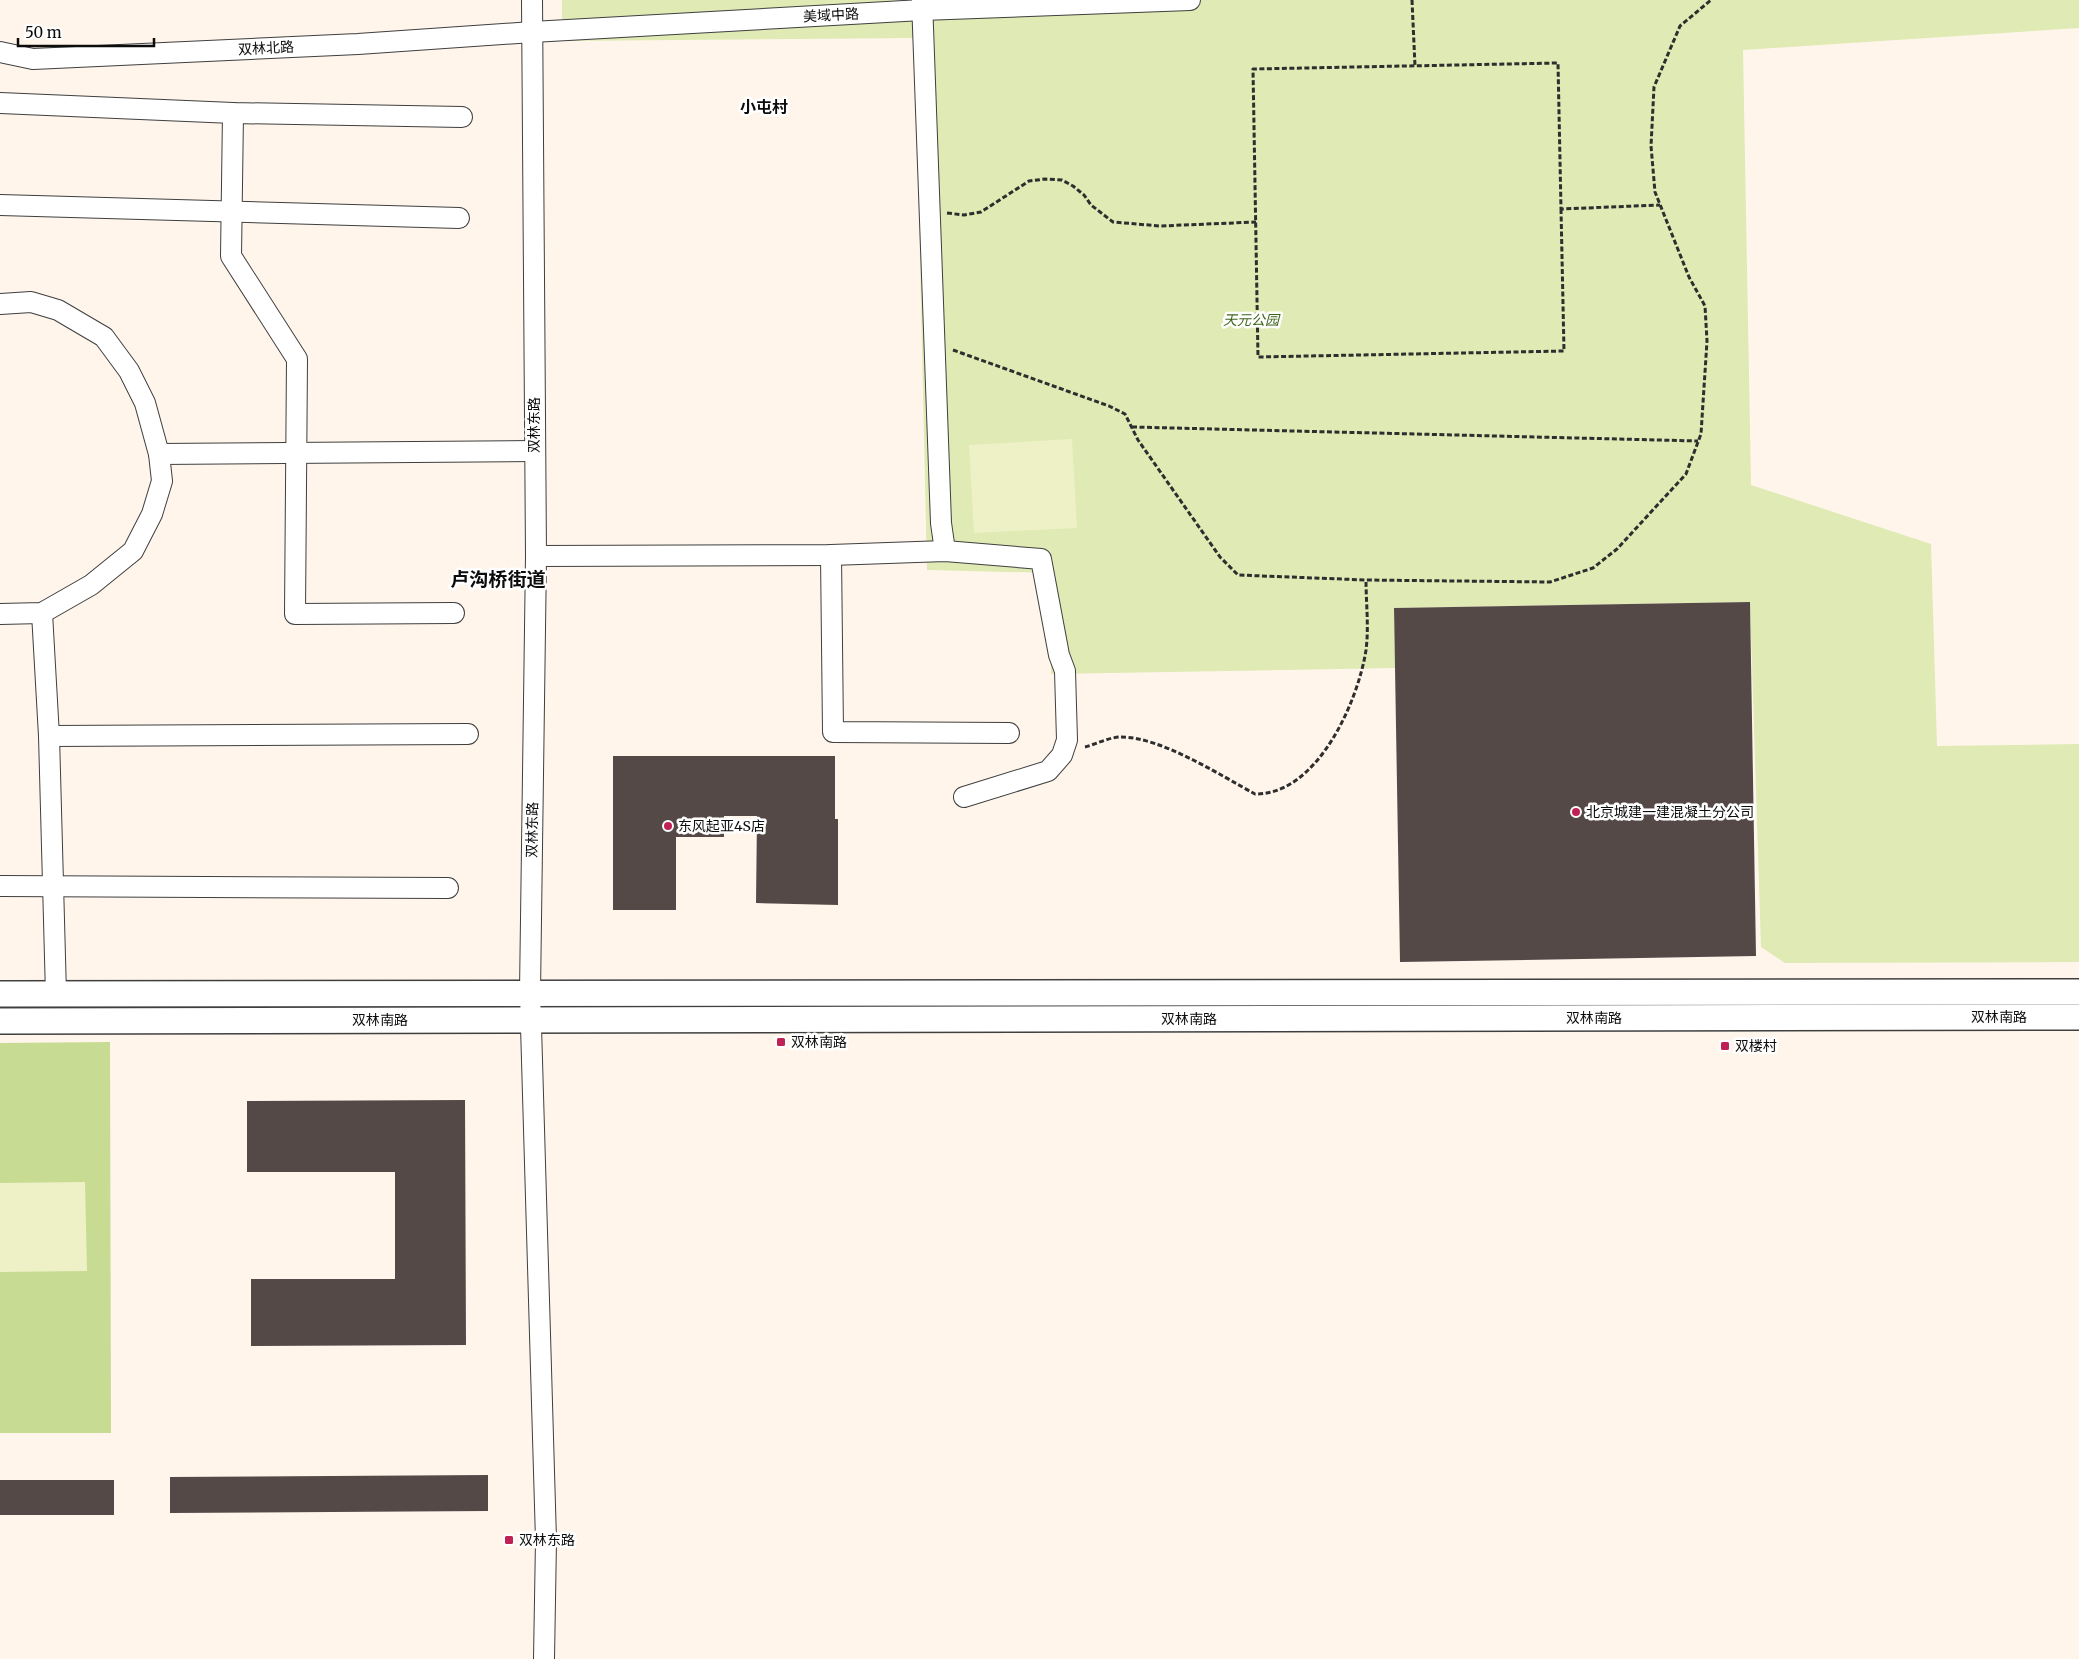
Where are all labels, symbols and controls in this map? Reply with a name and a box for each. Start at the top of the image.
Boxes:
street label: 美域中路 [803,5,859,25]
scale bar [18,15,154,47]
text: 50 m [25,23,62,42]
street label: 双林北路 [238,38,294,58]
district label: 小屯村 [740,97,788,117]
park label: 天元公园 [1223,311,1281,329]
street label: 双林东路 [525,397,543,453]
district label: 卢沟桥街道 [450,567,546,591]
street label: 双林东路 [523,802,541,858]
place label: 北京城建一建混凝土分公司 [1586,803,1754,821]
marker: 北京城建一建混凝土分公司 [1570,806,1582,818]
place label: 东风起亚4S店 [678,817,765,835]
marker: 东风起亚4S店 [662,820,674,832]
street label: 双林南路 [1971,1008,2027,1026]
street label: 双林南路 [1566,1009,1622,1027]
street label: 双林南路 [1161,1010,1217,1028]
street label: 双林南路 [352,1011,408,1029]
place label: 双林南路 [791,1033,847,1051]
marker: 双林南路 [775,1036,787,1048]
place label: 双楼村 [1735,1037,1777,1055]
marker: 双楼村 [1719,1040,1731,1052]
place label: 双林东路 [519,1531,575,1549]
marker: 双林东路 [503,1534,515,1546]

